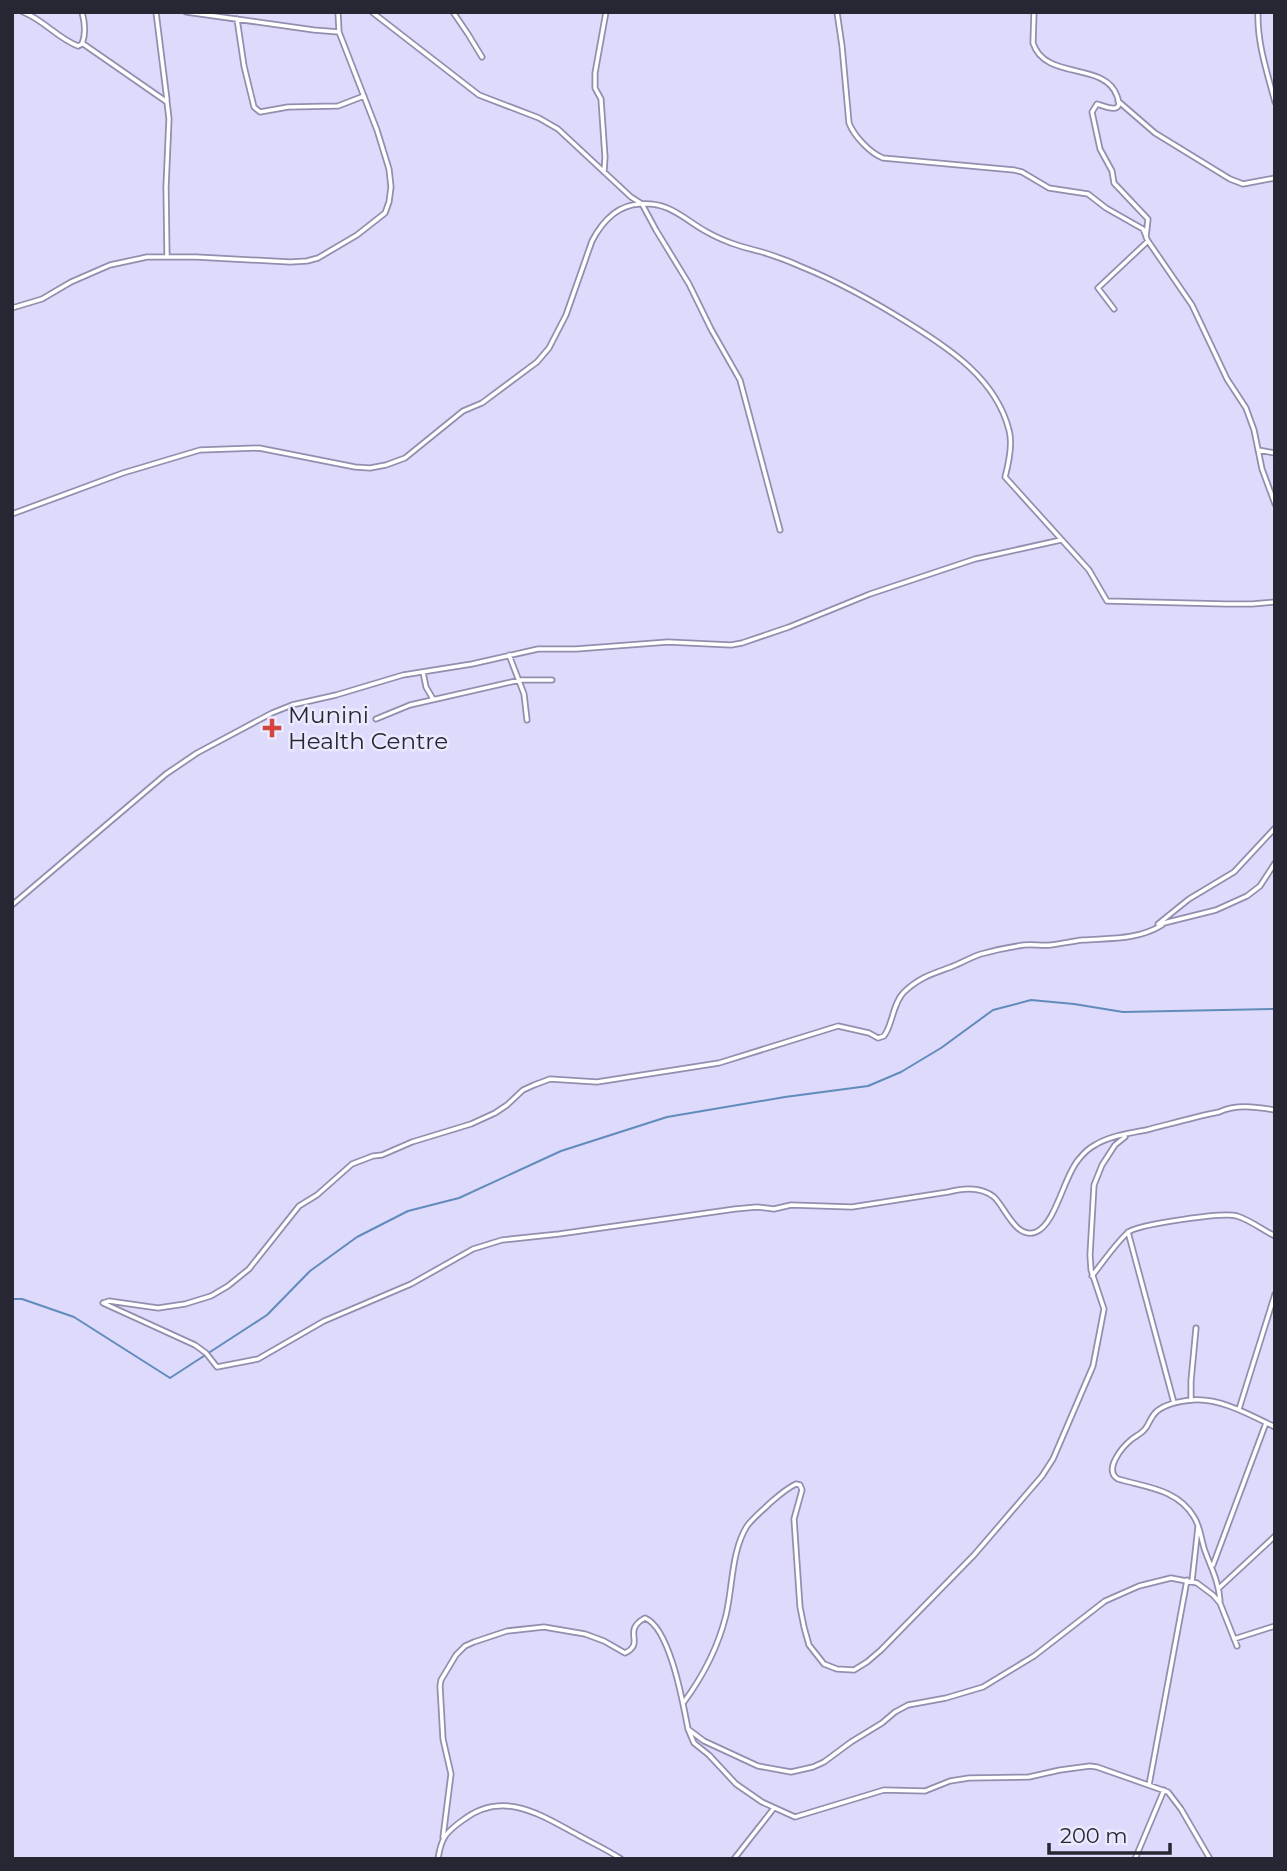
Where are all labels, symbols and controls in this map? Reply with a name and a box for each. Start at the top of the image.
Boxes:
place label: Munini Health Centre [288,701,448,755]
marker: Munini Health Centre [262,718,282,738]
scale bar [1049,1812,1170,1856]
text: 200 m [1060,1823,1127,1848]

